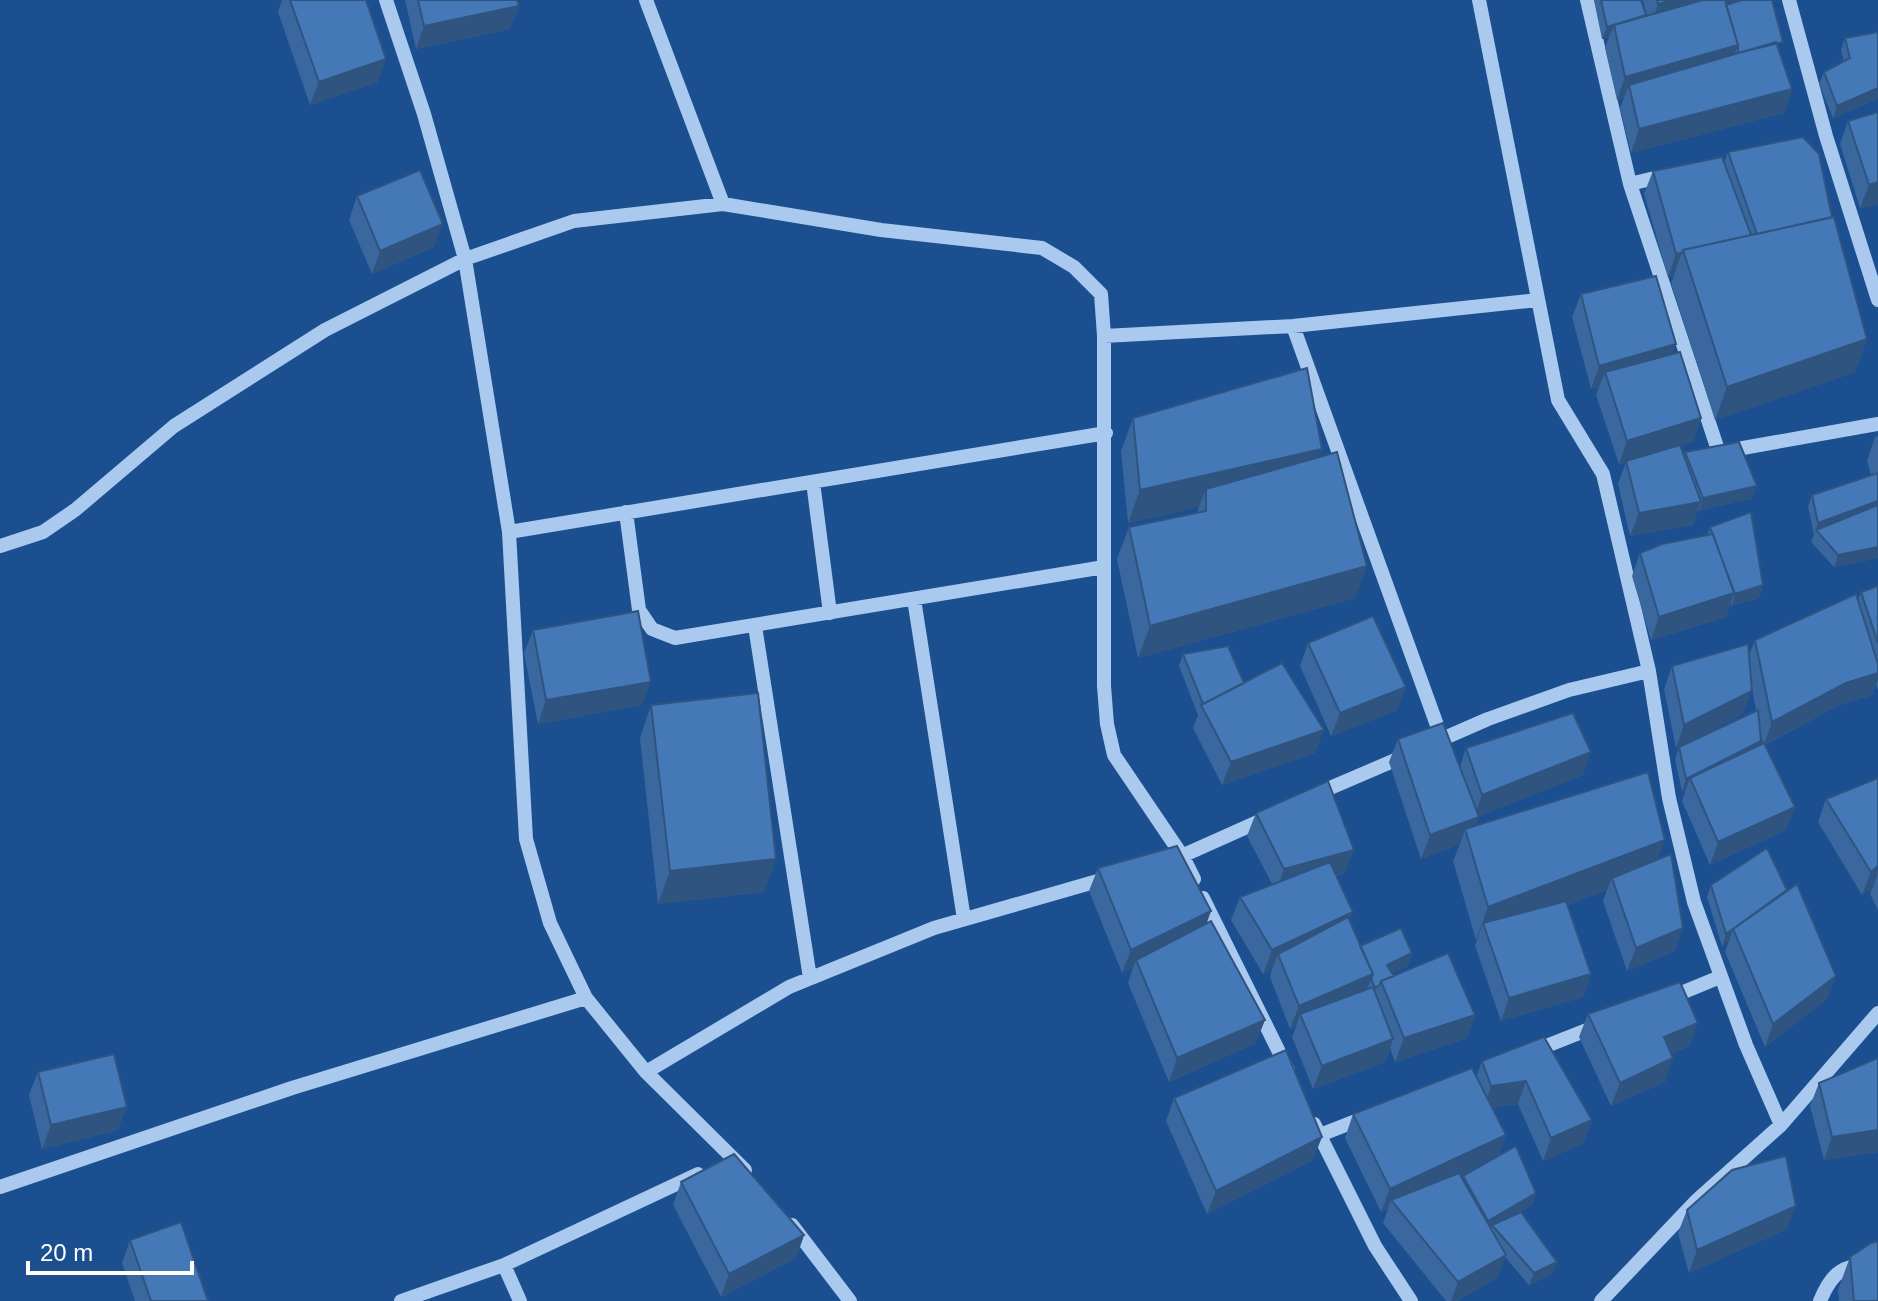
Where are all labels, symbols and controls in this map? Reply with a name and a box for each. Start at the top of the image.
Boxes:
scale bar [28,1225,192,1275]
text: 20 m [40,1239,93,1266]

